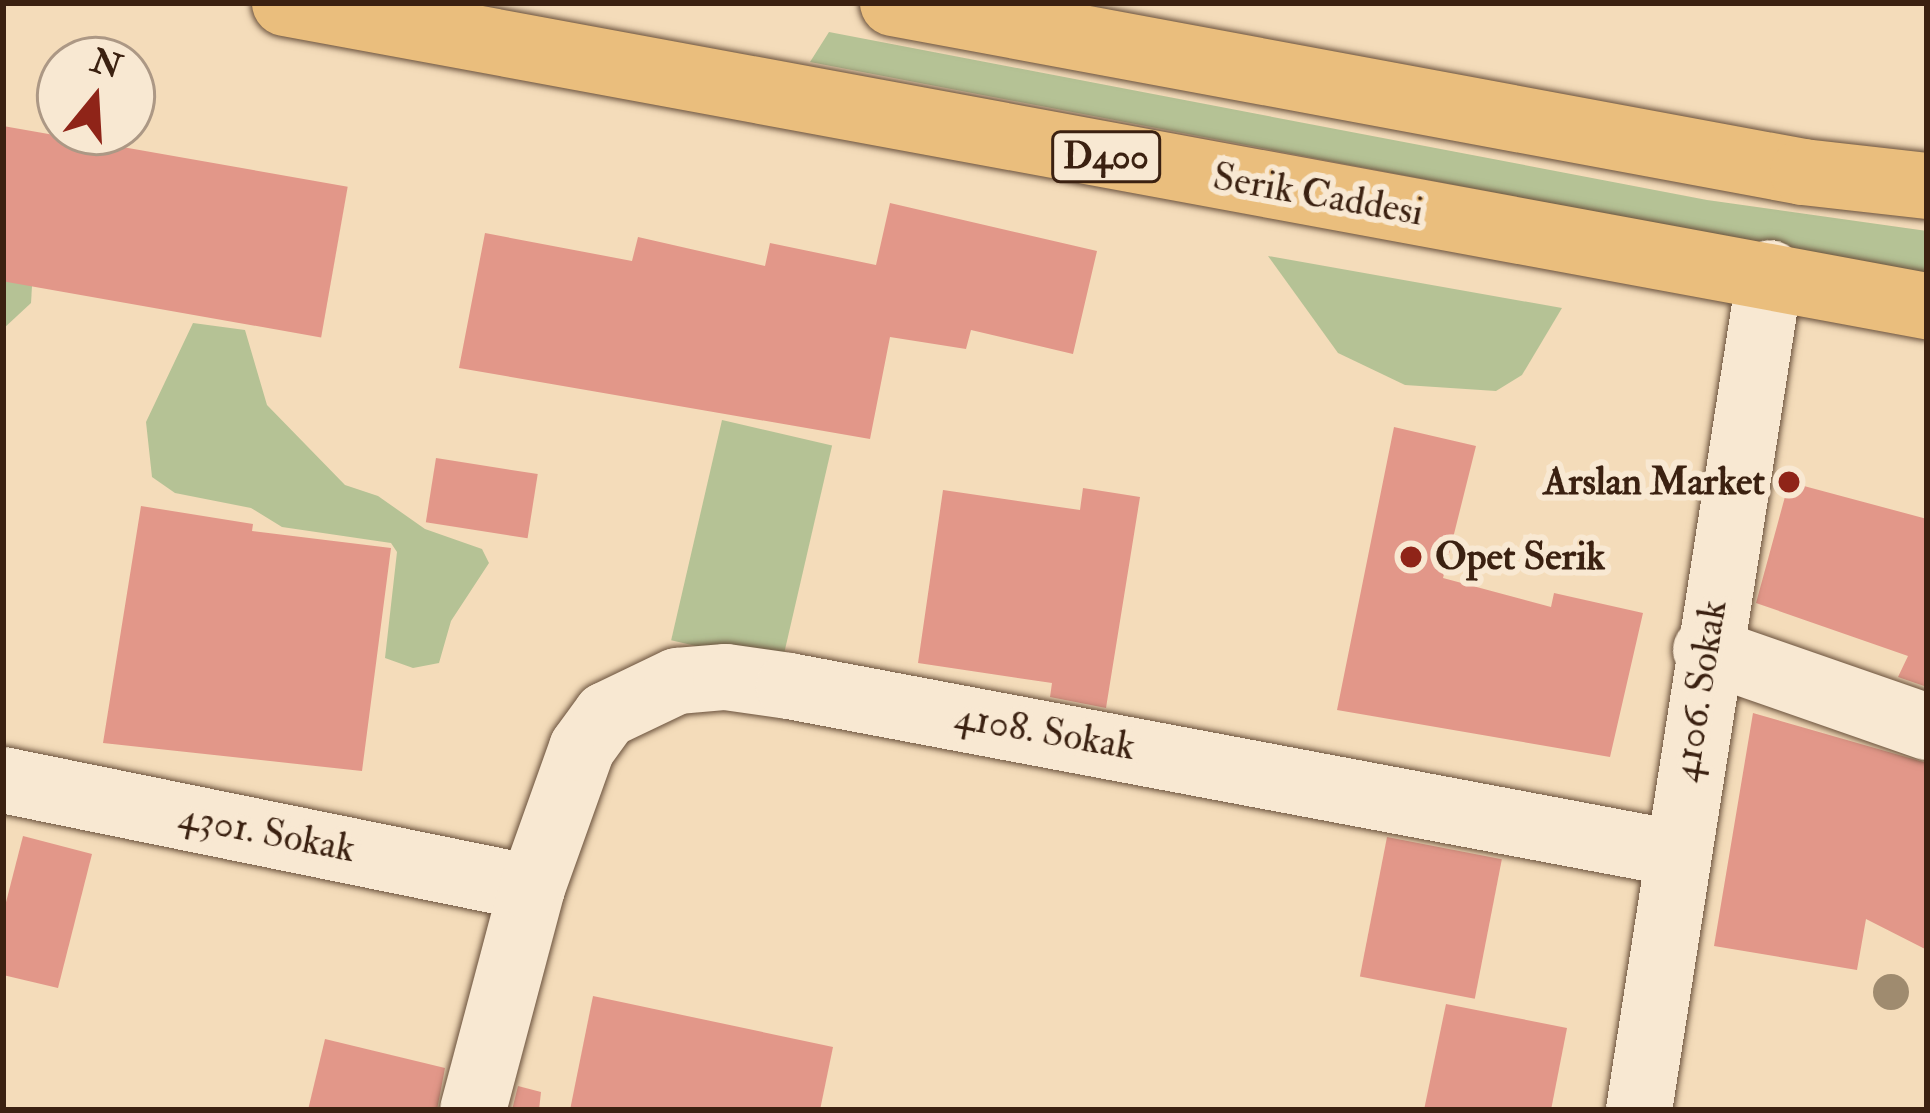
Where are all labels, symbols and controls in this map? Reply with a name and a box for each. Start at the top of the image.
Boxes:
north arrow [36,36,156,156]
text: N [86,40,127,88]
road number: D400 [1049,127,1163,187]
street label: Serik Caddesi [1209,153,1427,237]
place label: Arslan Market [1543,459,1765,505]
marker: Arslan Market [1776,469,1802,495]
place label: Opet Serik [1435,534,1605,580]
marker: Opet Serik [1398,544,1424,570]
street label: 4106. Sokak [1663,597,1737,785]
street label: 4108. Sokak [951,693,1139,771]
street label: 4301. Sokak [175,793,359,873]

